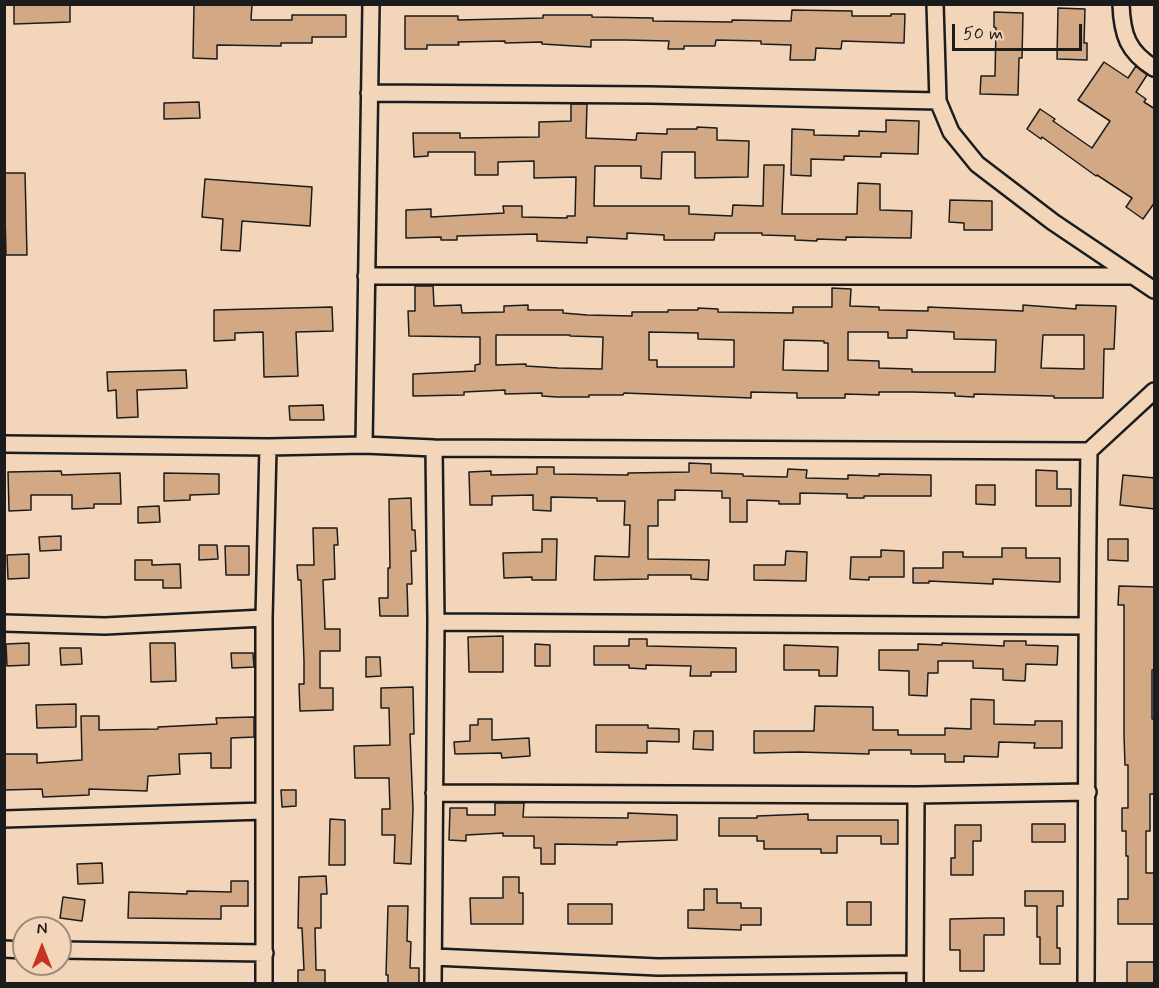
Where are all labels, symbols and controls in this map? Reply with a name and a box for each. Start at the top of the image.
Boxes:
scale bar [955,12,1086,50]
text: 50 m [963,22,1003,46]
north arrow [12,916,72,976]
text: N [37,919,47,940]

